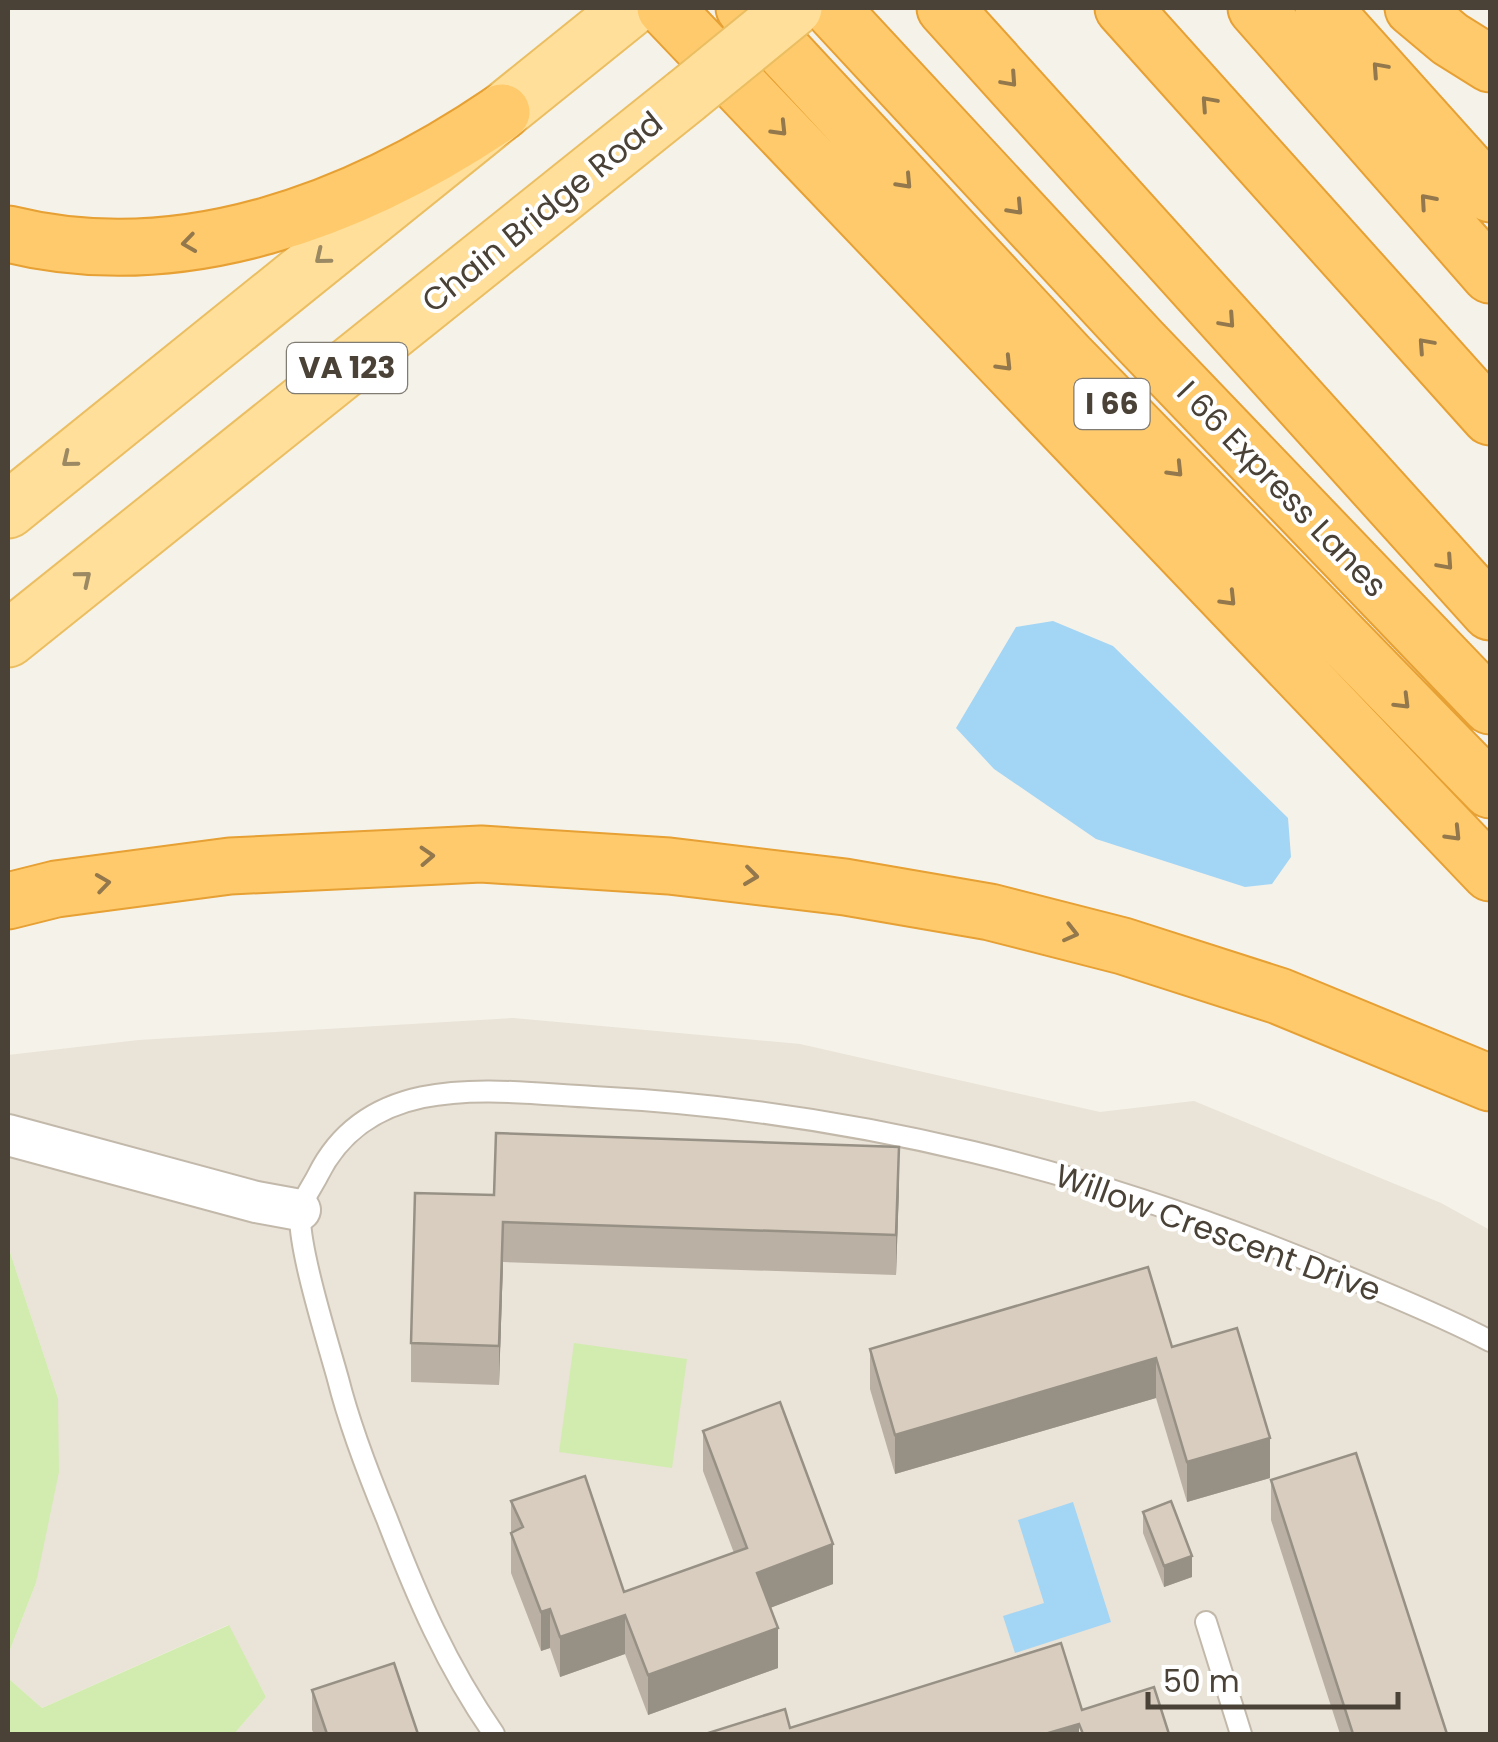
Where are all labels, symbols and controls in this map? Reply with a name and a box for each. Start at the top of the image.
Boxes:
one-way arrow [1372,62,1390,81]
one-way arrow [999,68,1017,87]
one-way arrow [1202,96,1220,115]
street label: Chain Bridge Road [412,100,672,323]
one-way arrow [769,117,787,135]
one-way arrow [893,170,911,189]
one-way arrow [1421,194,1439,212]
one-way arrow [1004,196,1022,214]
one-way arrow [181,232,197,253]
one-way arrow [316,245,334,263]
one-way arrow [1216,309,1234,328]
one-way arrow [1419,338,1437,357]
road number: VA 123 [287,343,407,393]
one-way arrow [993,352,1011,370]
street label: I 66 Express Lanes [1167,370,1398,607]
road number: I 66 [1074,379,1150,429]
one-way arrow [63,448,81,466]
one-way arrow [1164,458,1182,476]
one-way arrow [1434,551,1452,570]
one-way arrow [72,573,90,590]
one-way arrow [1217,587,1235,605]
one-way arrow [1391,690,1409,708]
one-way arrow [1442,822,1460,841]
one-way arrow [419,846,435,867]
one-way arrow [743,865,759,886]
one-way arrow [96,873,112,894]
one-way arrow [1061,921,1079,942]
street label: Willow Crescent Drive [1049,1153,1387,1312]
scale bar [1148,1647,1398,1709]
text: 50 m [1163,1660,1240,1703]

